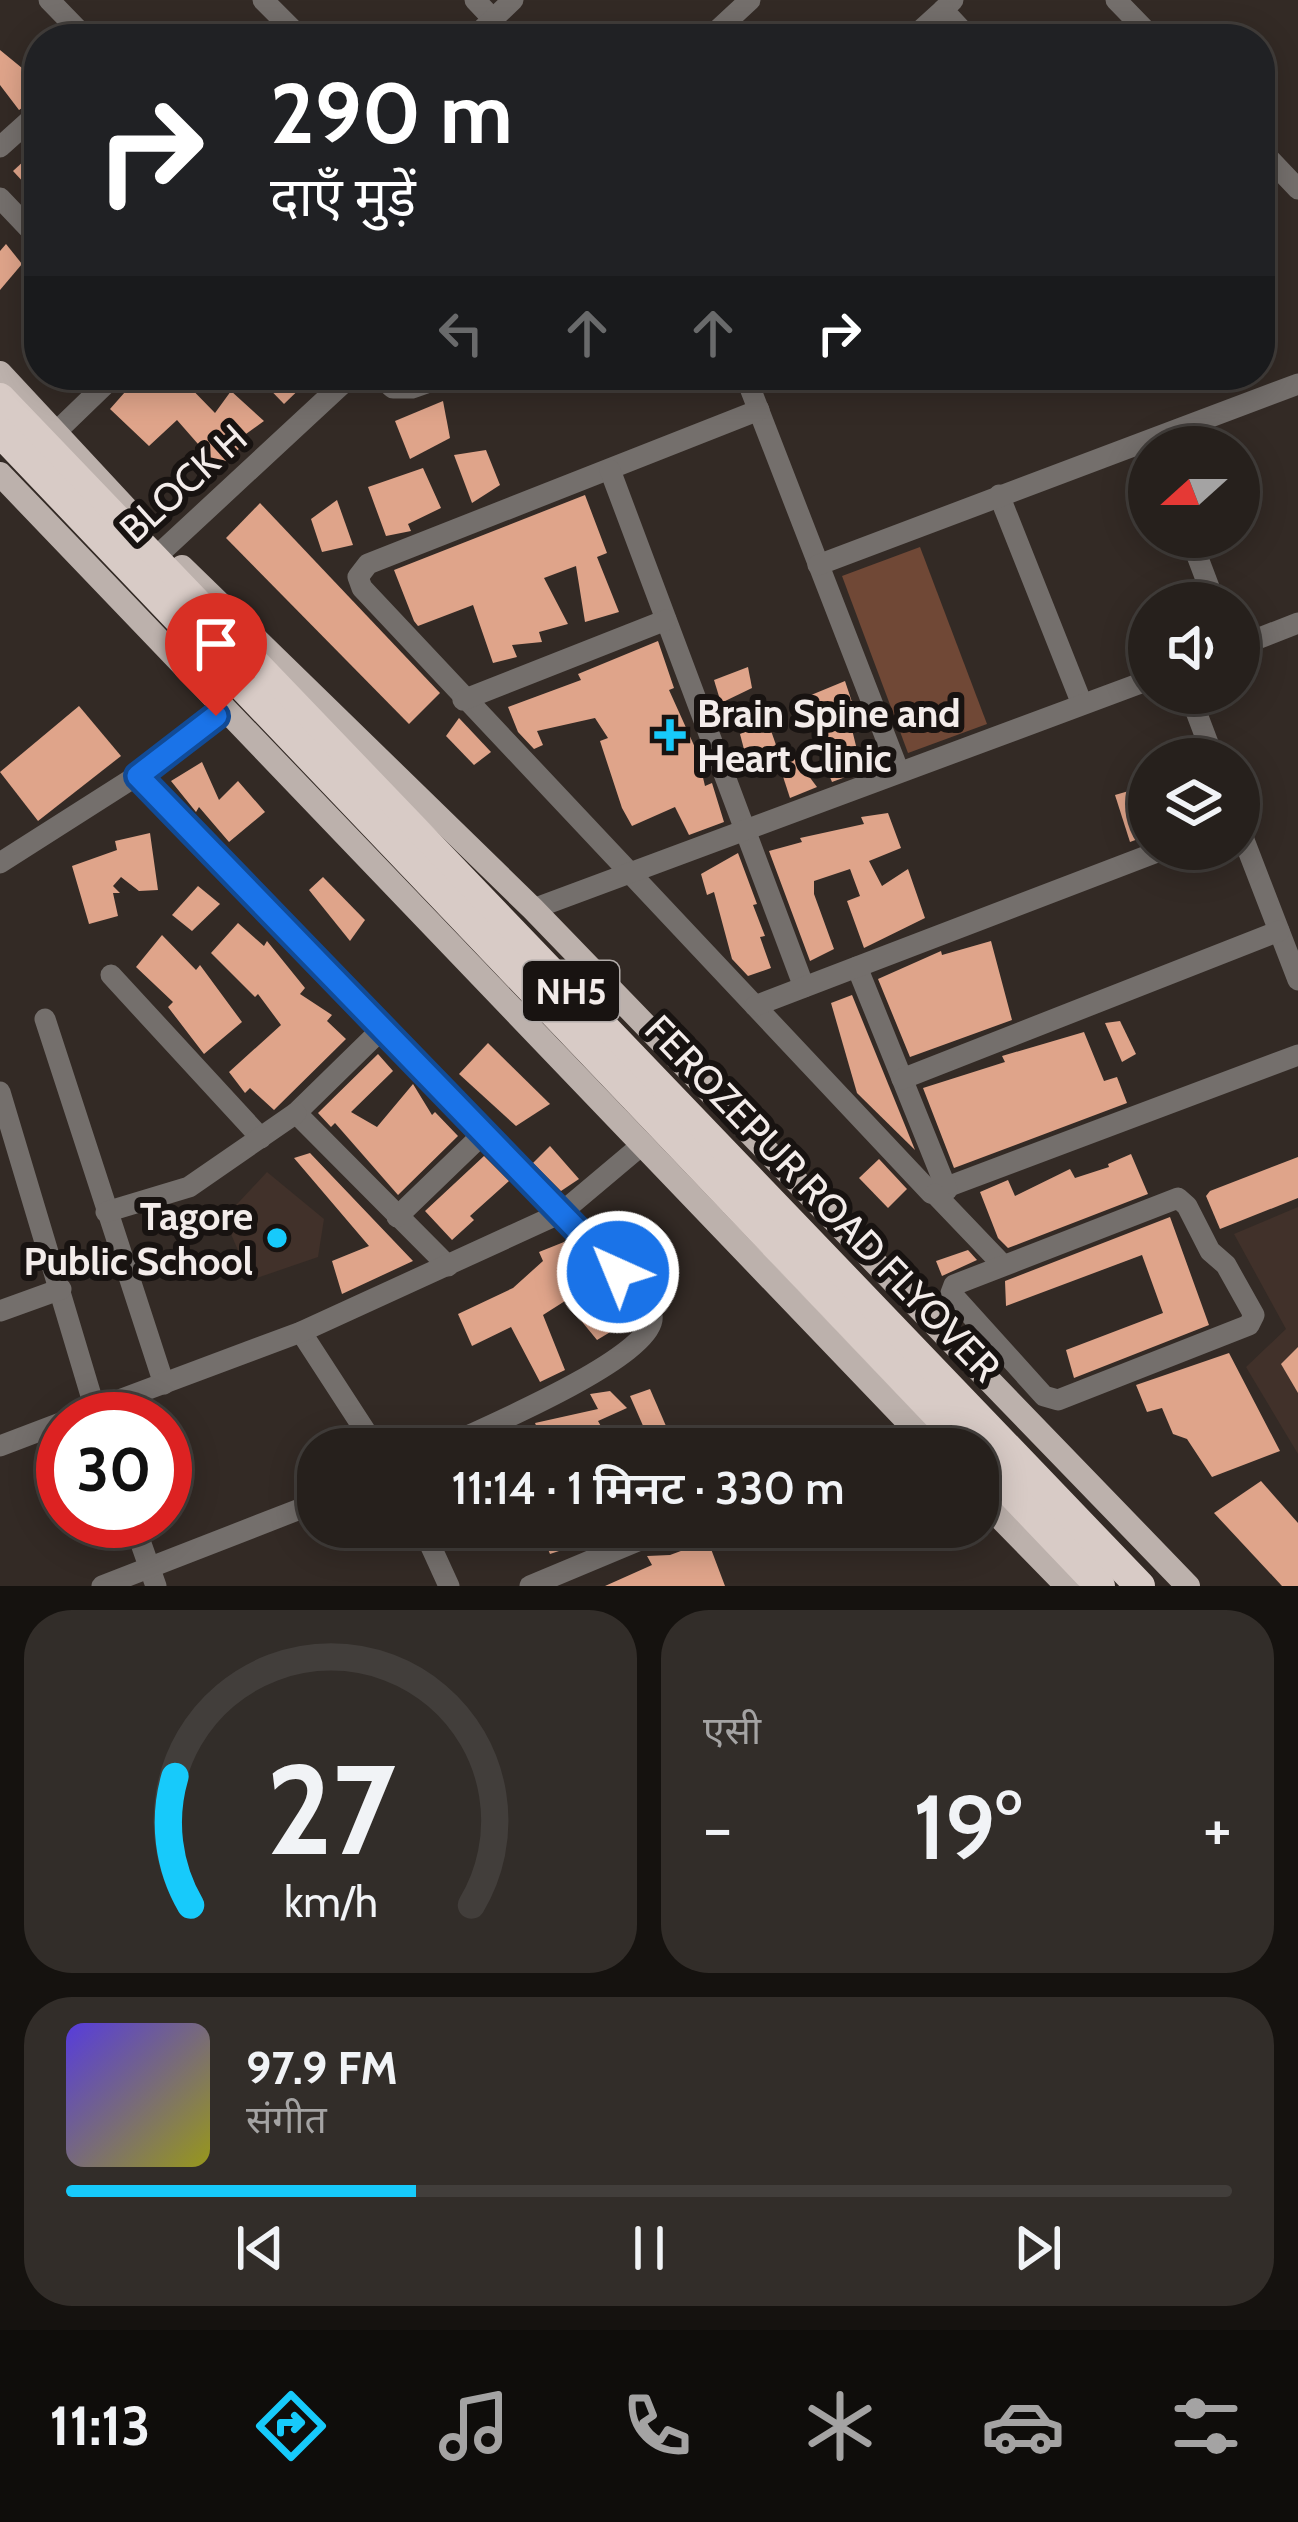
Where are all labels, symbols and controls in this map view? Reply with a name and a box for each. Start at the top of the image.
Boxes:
text: 290 m [270,62,513,164]
icon: right [72,72,228,228]
text: दाएँ मुड़ें [270,164,416,230]
icon: left [428,300,494,366]
icon: ahead [554,300,620,366]
icon: ahead [680,300,746,366]
icon: right [806,300,872,366]
street label: BLOCK H [110,414,256,552]
north arrow [1128,426,1260,558]
map controls [1128,426,1260,870]
button: sound [1128,582,1260,714]
pin [165,593,267,716]
icon: arrive [183,611,249,677]
place label: Brain Spine and Heart Clinic [697,689,961,782]
marker: Brain Spine and Heart Clinic [654,719,686,751]
button: layers [1128,738,1260,870]
road number: NH5 [523,961,619,1021]
street label: FEROZEPUR ROAD FLYOVER [635,1005,1011,1391]
place label: Tagore Public School [23,1192,253,1285]
position arrow [555,1209,681,1335]
marker: Tagore Public School [264,1225,290,1251]
speed limit sign: 30 [36,1392,192,1548]
text: 11:14 · 1 मिनट · 330 m [451,1461,845,1515]
text: एसी [703,1706,761,1754]
text: 27 [266,1734,395,1885]
text: 19° [913,1772,1022,1882]
text: − [703,1787,732,1868]
text: + [1203,1787,1232,1868]
text: km/h [284,1875,377,1927]
text: 97.9 FM [246,2041,398,2095]
text: संगीत [246,2095,327,2143]
icon: previous [227,2215,293,2281]
icon: pause [616,2215,682,2281]
icon: next [1005,2215,1071,2281]
icon: directions [249,2384,333,2468]
icon: music [432,2384,516,2468]
icon: phone [615,2384,699,2468]
icon: climate [798,2384,882,2468]
icon: car [981,2384,1065,2468]
icon: filters [1164,2384,1248,2468]
text: 11:13 [50,2393,150,2459]

